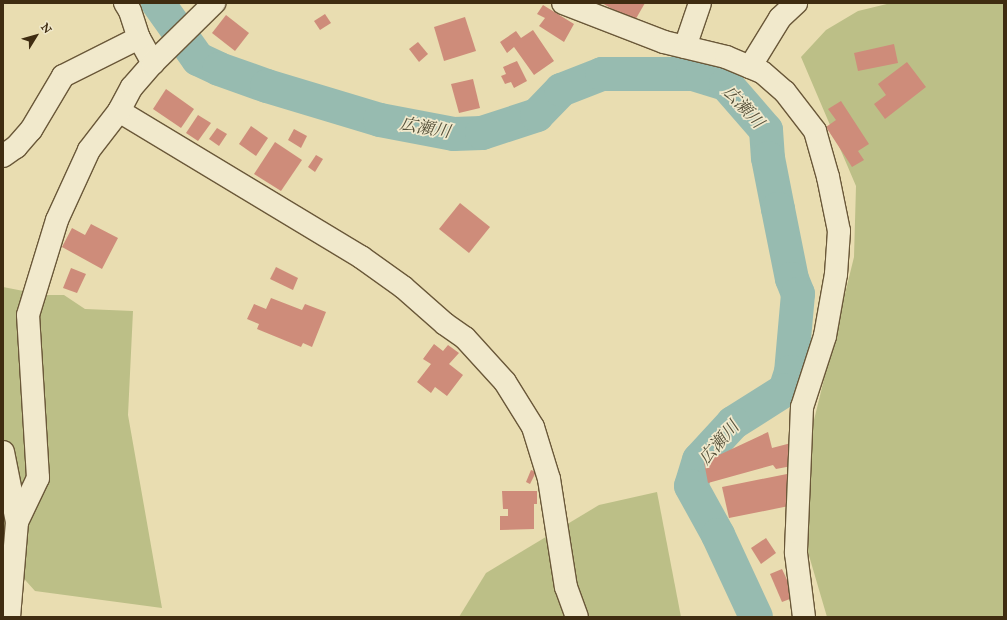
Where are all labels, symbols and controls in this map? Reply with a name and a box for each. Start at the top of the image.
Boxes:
north arrow [16,16,56,56]
text: N [38,21,54,36]
water label: 広瀬川 [718,81,768,133]
water label: 広瀬川 [398,114,452,142]
water label: 広瀬川 [695,417,743,469]

